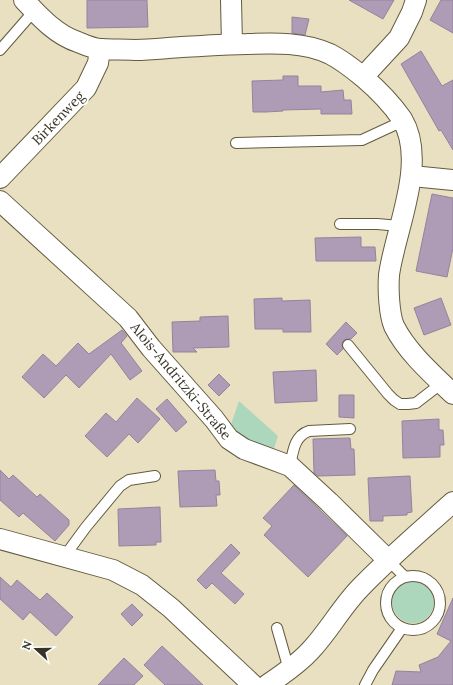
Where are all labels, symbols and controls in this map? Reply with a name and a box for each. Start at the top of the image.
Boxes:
street label: Birkenweg [28,87,88,149]
street label: Alois-Andritzki-Straße [126,318,236,444]
north arrow [16,629,56,669]
text: N [19,638,35,652]

